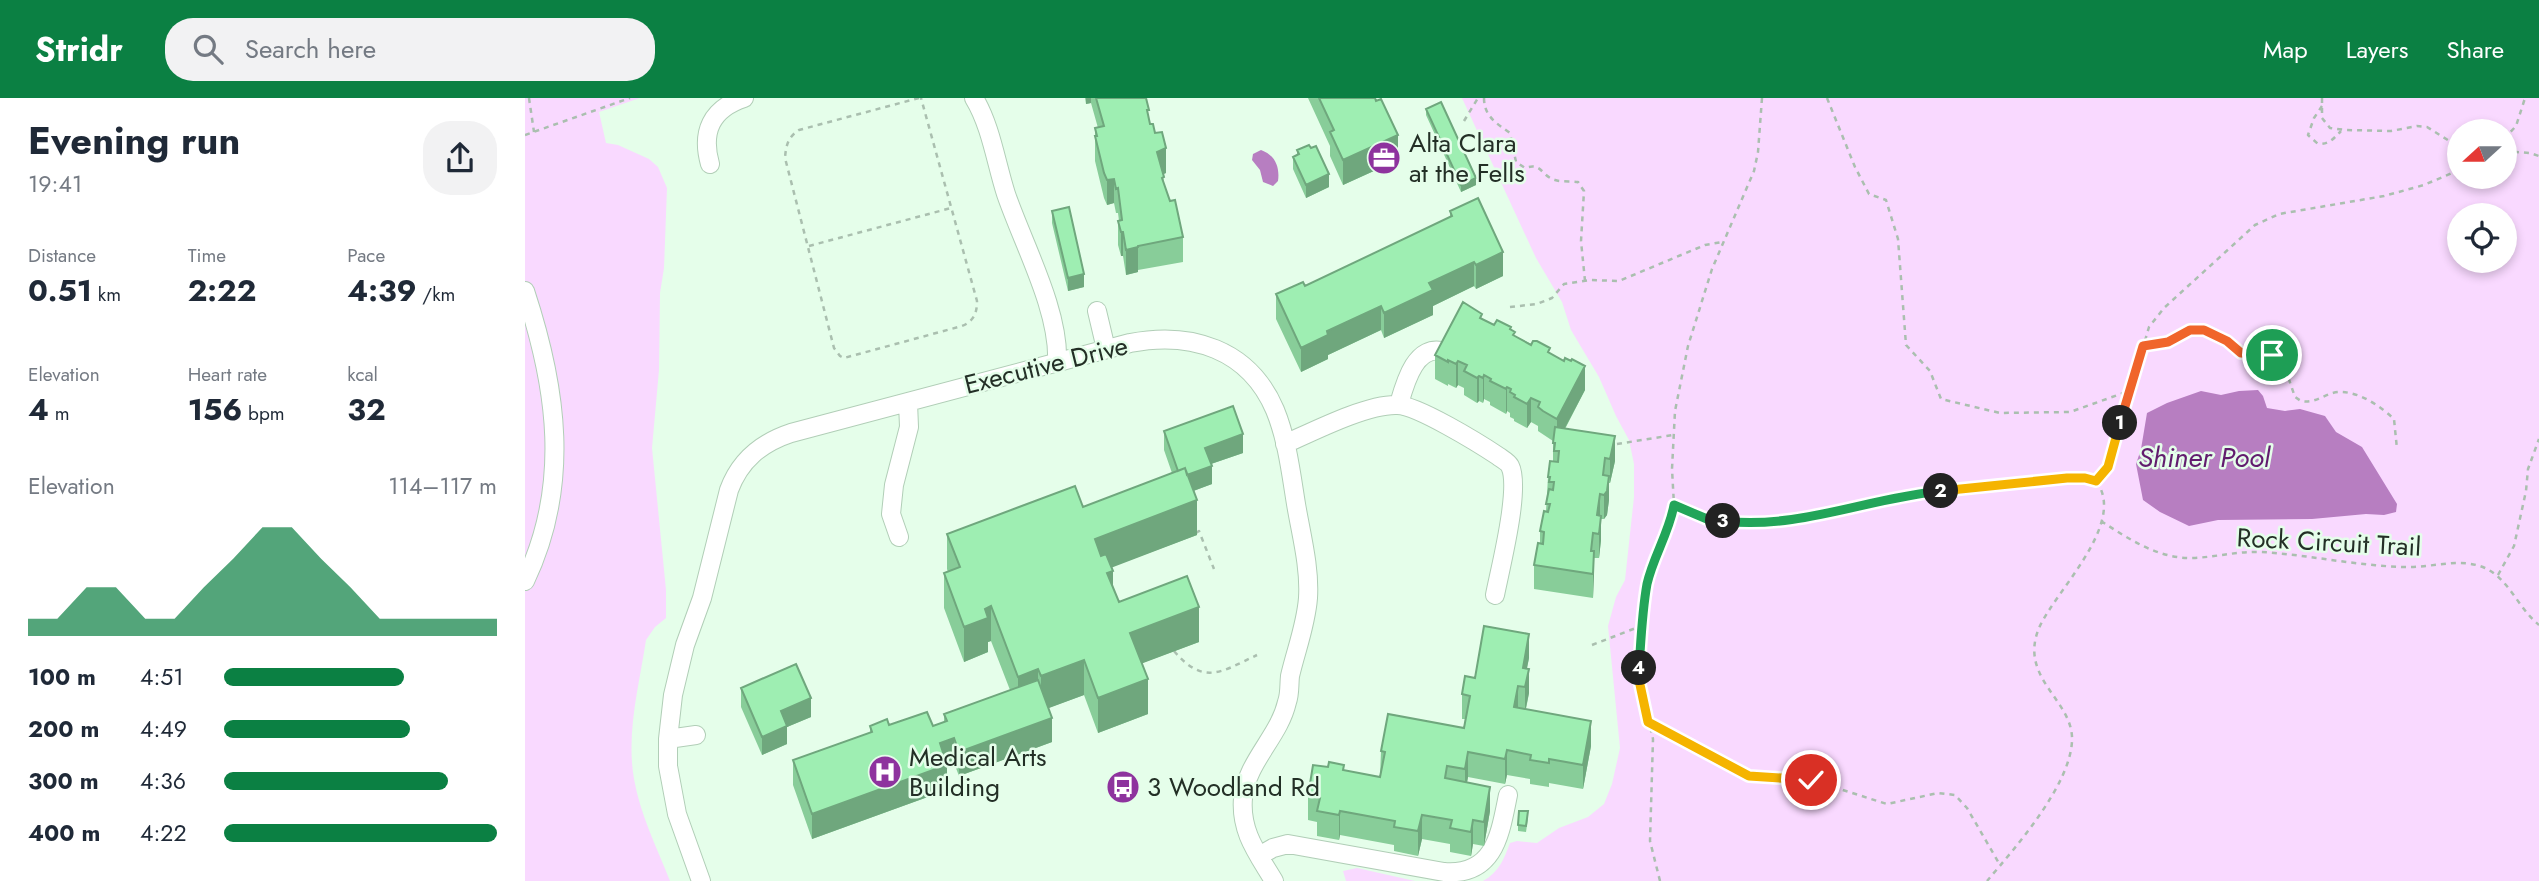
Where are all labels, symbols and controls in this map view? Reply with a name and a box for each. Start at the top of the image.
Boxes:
search box [165,18,655,81]
text: Stridr [35,26,123,73]
icon: search [189,30,227,68]
text: Search here [245,30,376,68]
text: Map [2263,32,2308,67]
text: Layers [2346,32,2408,67]
text: Share [2446,32,2504,67]
text: Evening run [28,113,240,168]
north arrow [2447,119,2517,189]
map controls [2447,119,2517,273]
button: share [423,121,497,195]
place label: Alta Clara at the Fells [1409,124,1525,192]
office icon: Alta Clara at the Fells [1365,139,1403,177]
text: 19:41 [28,167,82,201]
button: locate [2447,203,2517,273]
text: Distance [28,242,96,269]
text: Time [188,242,226,269]
text: Pace [347,242,385,269]
text: 0.51 [28,269,92,312]
text: 2:22 [188,269,256,312]
text: 4:39 [347,269,417,312]
text: km [92,281,121,308]
text: /km [417,281,455,308]
pin [2242,325,2302,385]
street label: Executive Drive [960,326,1132,404]
icon: arrive [2253,336,2291,374]
text: Elevation [28,361,100,388]
text: Heart rate [188,361,267,388]
text: kcal [347,361,378,388]
text: 4 [28,388,49,431]
text: 156 [188,388,242,431]
text: 32 [347,388,386,431]
text: m [49,400,69,427]
text: bpm [242,400,285,427]
pin: 1 [2103,406,2137,440]
text: 1 [2115,409,2124,436]
water label: Shiner Pool [2138,437,2272,478]
text: Elevation [28,469,115,503]
text: 114–117 m [388,469,497,503]
pin: 2 [1923,474,1959,508]
text: 2 [1934,477,1947,504]
pin: 3 [1705,504,1741,538]
text: 3 [1717,507,1728,534]
street label: Rock Circuit Trail [2236,518,2422,566]
pin: 4 [1621,650,1657,686]
text: 4 [1632,654,1645,681]
text: 100 m [28,660,96,694]
text: 4:51 [140,660,184,694]
text: 200 m [28,712,99,746]
text: 4:49 [140,712,187,746]
place label: Medical Arts Building [909,738,1047,806]
pin [1781,750,1841,810]
hospital icon: Medical Arts Building [866,753,904,791]
icon: check [1792,761,1830,799]
text: 300 m [28,764,99,798]
text: 4:36 [140,764,186,798]
bus stop icon: 3 Woodland Rd [1104,768,1142,806]
place label: 3 Woodland Rd [1147,768,1320,806]
text: 400 m [28,816,100,850]
text: 4:22 [140,816,186,850]

